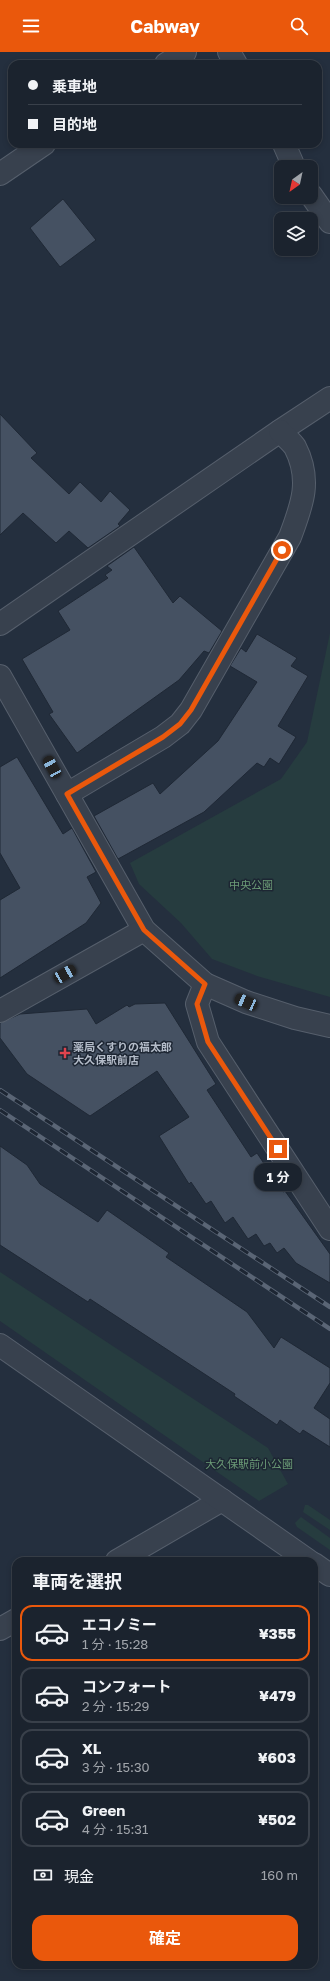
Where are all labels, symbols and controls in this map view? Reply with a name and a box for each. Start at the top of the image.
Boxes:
icon: menu [20,15,42,37]
text: Cabway [130,15,200,37]
icon: search [288,15,310,37]
text: 乗車地 [52,77,97,95]
text: 目的地 [52,115,97,133]
north arrow [274,160,318,204]
map controls [274,160,318,256]
button: layers [274,212,318,256]
route start [273,541,291,559]
car [41,754,63,780]
park label: 中央公園 [229,878,273,891]
car [52,963,78,985]
car [233,992,259,1012]
place label: 薬局くすりの福太郎 大久保駅前店 [73,1040,172,1066]
marker: 薬局くすりの福太郎 大久保駅前店 [60,1048,70,1058]
route end [269,1140,287,1158]
callout: 1 分 [254,1163,302,1191]
text: 1 分 [267,1169,289,1185]
park label: 大久保駅前小公園 [205,1457,293,1470]
text: 車両を選択 [32,1570,122,1592]
icon: car [34,1615,70,1651]
text: エコノミー [82,1615,157,1633]
text: ¥355 [259,1624,296,1642]
text: 1 分 · 15:28 [82,1636,148,1652]
icon: car [34,1677,70,1713]
text: コンフォート [82,1677,172,1695]
text: ¥479 [259,1686,296,1704]
text: 2 分 · 15:29 [82,1698,149,1714]
icon: car [34,1739,70,1775]
text: XL [82,1739,101,1757]
text: ¥603 [258,1748,296,1766]
text: 3 分 · 15:30 [82,1759,150,1775]
icon: car [34,1801,70,1837]
text: Green [82,1801,125,1819]
text: ¥502 [258,1810,296,1828]
text: 4 分 · 15:31 [82,1821,148,1837]
icon: cash [32,1864,54,1886]
text: 現金 [64,1867,94,1885]
text: 160 m [261,1867,298,1883]
button: 確定 [32,1915,298,1961]

